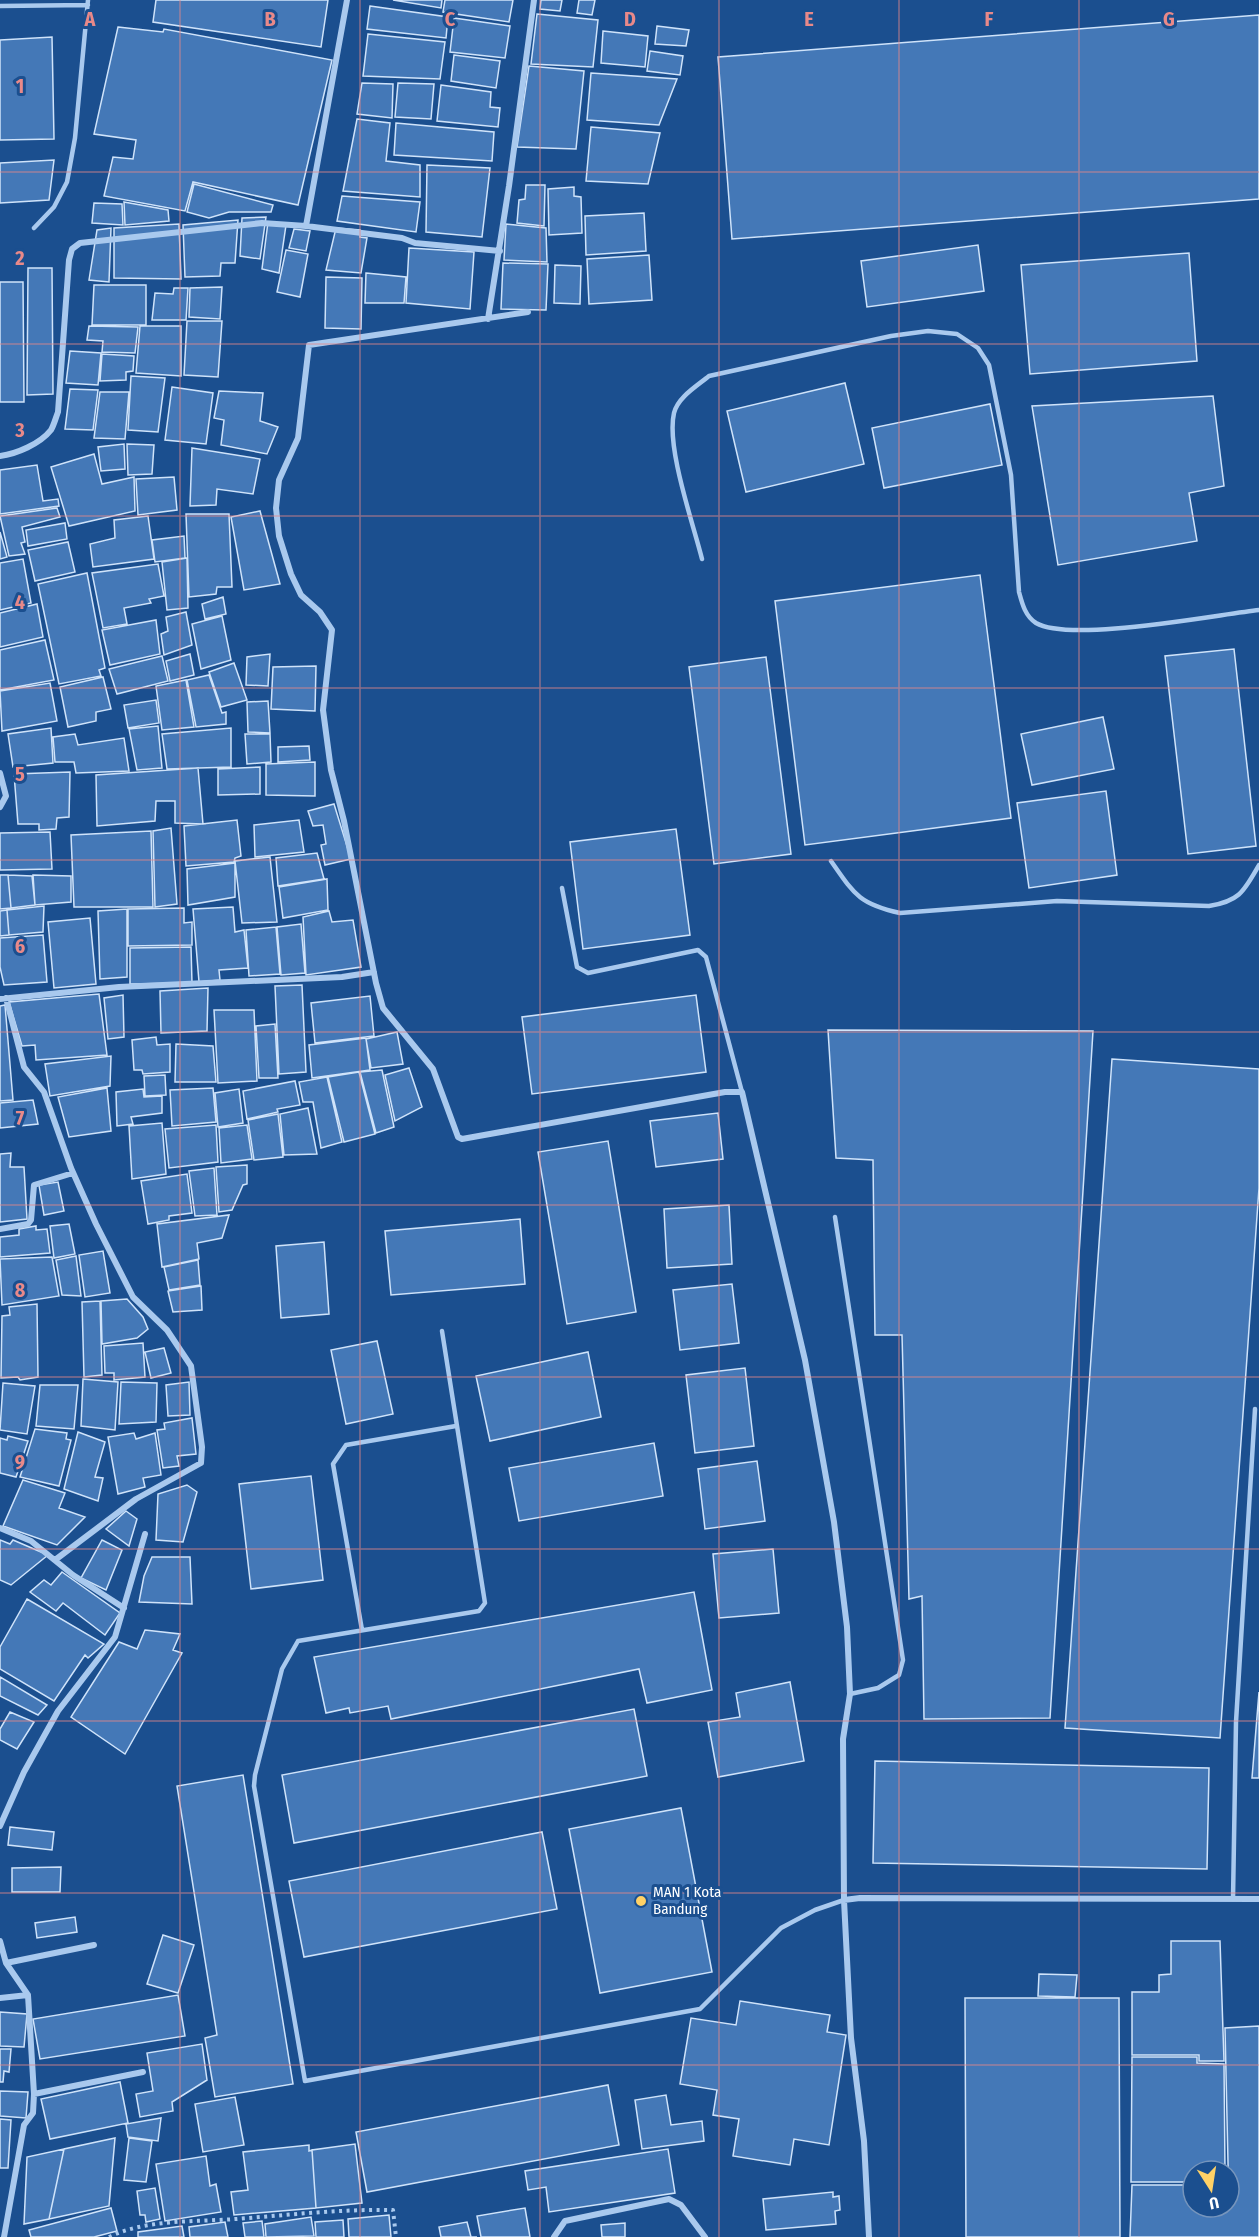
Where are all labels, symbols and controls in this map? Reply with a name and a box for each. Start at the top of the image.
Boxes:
text: A [84,7,97,31]
text: B [264,7,276,31]
text: C [445,7,456,31]
text: D [624,7,636,31]
text: E [804,7,814,31]
text: F [985,7,994,31]
text: G [1163,7,1175,31]
text: 1 [16,74,24,98]
text: 2 [14,246,25,270]
text: 3 [14,418,25,442]
text: 4 [15,590,25,614]
text: 5 [15,762,25,786]
text: 6 [15,934,25,958]
text: 7 [16,1106,25,1130]
text: 8 [15,1278,26,1302]
text: 9 [15,1450,25,1474]
place label: MAN 1 Kota Bandung [653,1883,721,1918]
marker: MAN 1 Kota Bandung [634,1894,648,1908]
north arrow [1181,2159,1241,2219]
text: U [1207,2193,1221,2213]

